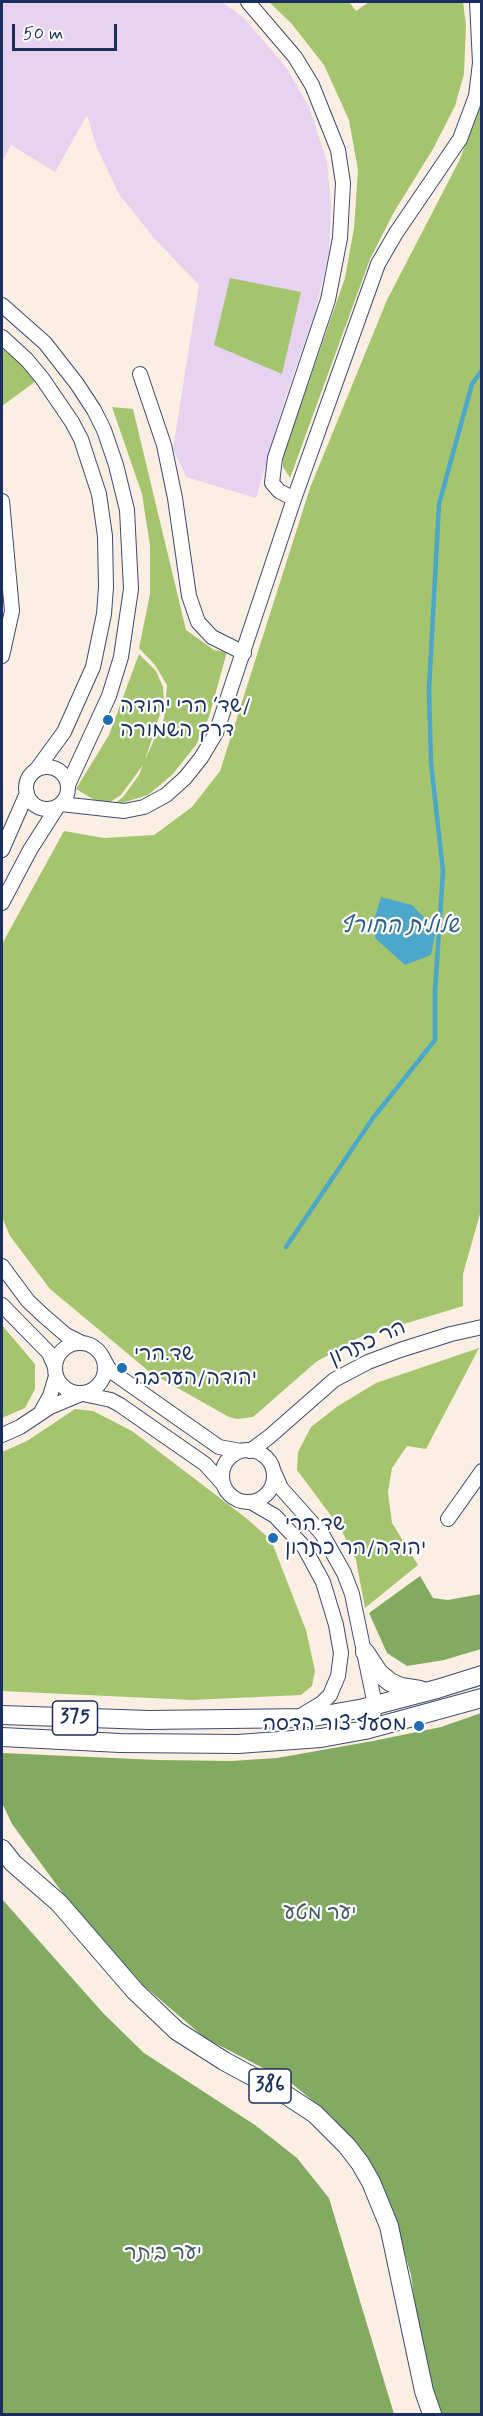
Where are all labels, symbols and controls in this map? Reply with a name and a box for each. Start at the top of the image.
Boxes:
scale bar [15,12,120,50]
text: 50 m [23,22,63,46]
place label: שד׳ הרי יהודה/ דרך השמורה [120,695,251,745]
marker: שד׳ הרי יהודה/ דרך השמורה [101,713,115,727]
water label: שלולית החורף [341,914,459,940]
street label: הר כתרון [326,1316,410,1372]
place label: שד.הרי יהודה/הערבה [134,1343,257,1393]
marker: שד.הרי יהודה/הערבה [115,1361,129,1375]
place label: שד.הרי יהודה/הר כתרון [285,1513,426,1563]
marker: שד.הרי יהודה/הר כתרון [266,1531,280,1545]
road number: 375 [52,1701,98,1735]
place label: מסעף צור הדסה [263,1713,407,1739]
marker: מסעף צור הדסה [412,1719,426,1733]
park label: יער מטע [284,1902,356,1928]
road number: 386 [249,2069,291,2103]
park label: יער ביתר [124,2242,202,2268]

